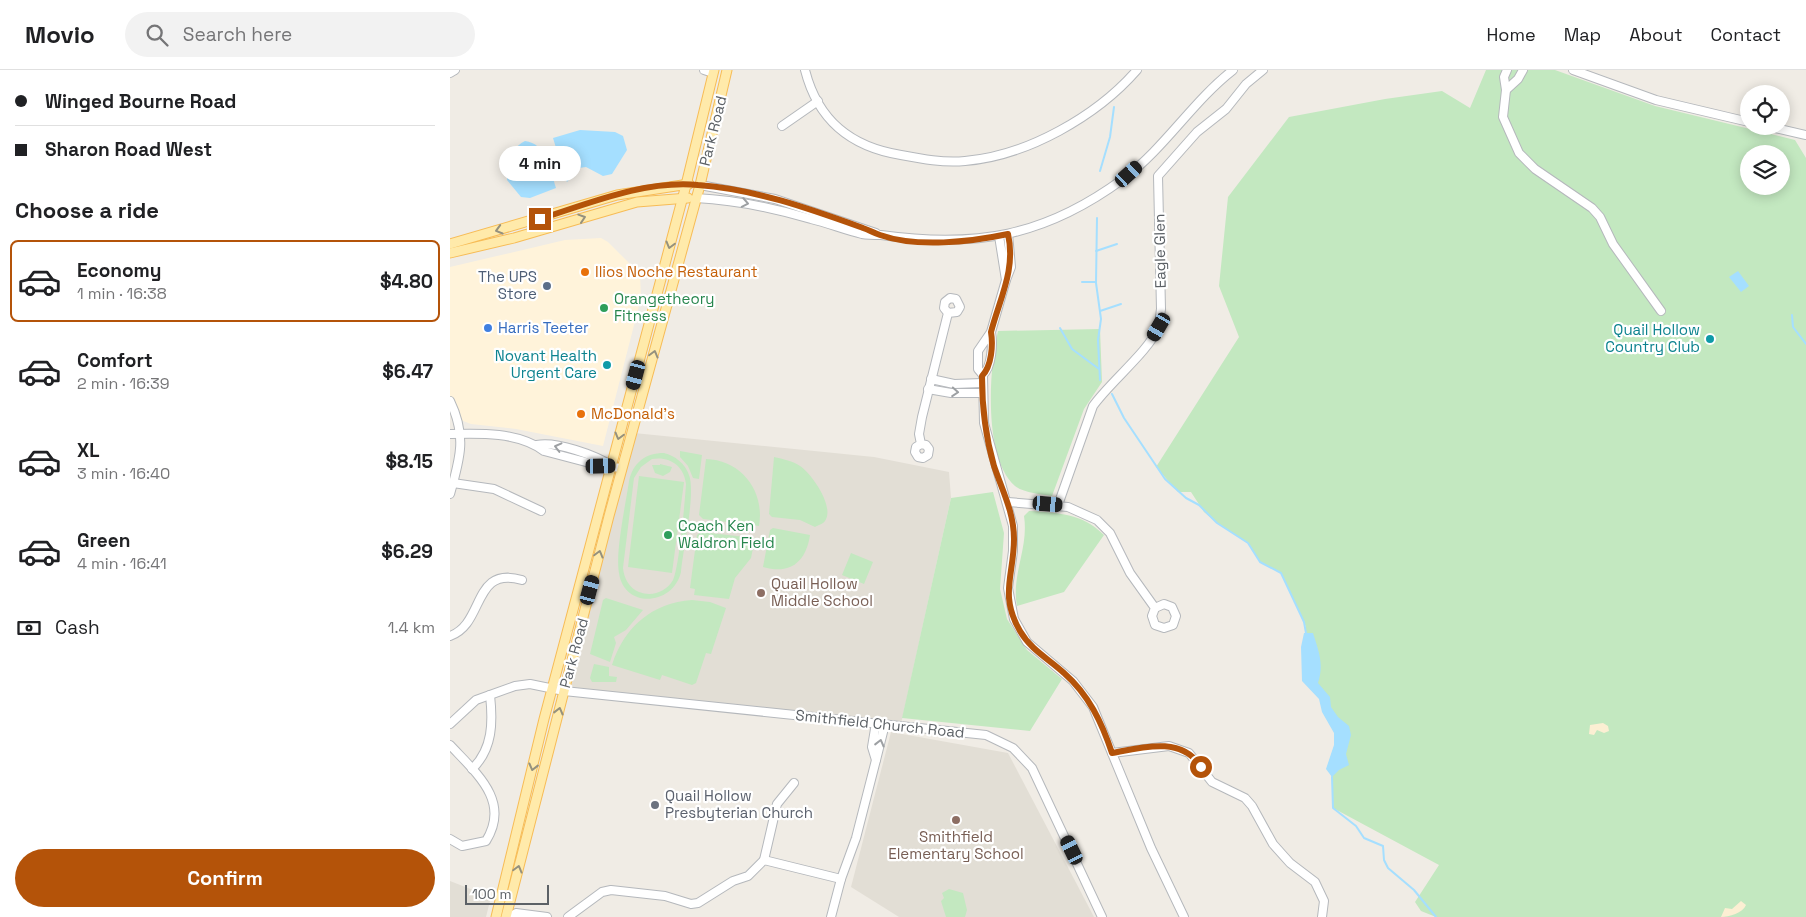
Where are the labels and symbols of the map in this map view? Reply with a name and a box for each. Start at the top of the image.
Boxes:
street label: Park Road [695,94,730,168]
callout: 4 min [499,146,581,182]
car [1112,158,1145,190]
one-way arrow [740,198,749,208]
route end [529,208,551,230]
one-way arrow [577,213,585,223]
street label: Eagle Glen [1149,214,1170,288]
one-way arrow [496,225,504,235]
one-way arrow [665,240,676,249]
place label: Ilios Noche Restaurant [595,262,758,281]
marker: Ilios Noche Restaurant [579,266,591,278]
place label: The UPS Store [478,267,537,303]
marker: The UPS Store [541,280,553,292]
place label: Orangetheory Fitness [614,289,715,325]
marker: Orangetheory Fitness [598,302,610,314]
car [1145,310,1172,344]
place label: Harris Teeter [498,318,589,337]
place label: Quail Hollow Country Club [1605,320,1700,356]
marker: Harris Teeter [482,322,494,334]
marker: Quail Hollow Country Club [1704,333,1716,345]
place label: Novant Health Urgent Care [495,346,597,382]
one-way arrow [648,350,658,358]
marker: Novant Health Urgent Care [601,359,613,371]
car [624,359,647,391]
one-way arrow [952,387,960,398]
place label: McDonald's [591,404,675,423]
marker: McDonald's [575,408,587,420]
one-way arrow [615,431,625,439]
one-way arrow [555,442,563,452]
car [585,458,616,474]
car [1032,495,1063,513]
place label: Coach Ken Waldron Field [678,516,775,552]
marker: Coach Ken Waldron Field [662,529,674,541]
one-way arrow [594,550,604,559]
car [578,574,601,606]
place label: Quail Hollow Middle School [771,574,873,610]
marker: Quail Hollow Middle School [755,587,767,599]
street label: Park Road [555,616,592,690]
street label: Smithfield Church Road [795,705,965,742]
one-way arrow [553,707,564,716]
one-way arrow [874,739,885,748]
route start [1190,756,1212,778]
one-way arrow [528,762,539,771]
place label: Quail Hollow Presbyterian Church [665,786,813,822]
marker: Quail Hollow Presbyterian Church [649,799,661,811]
marker: Smithfield Elementary School [950,814,962,826]
place label: Smithfield Elementary School [888,827,1024,863]
car [1058,833,1085,867]
one-way arrow [513,865,523,873]
scale bar [465,882,549,905]

